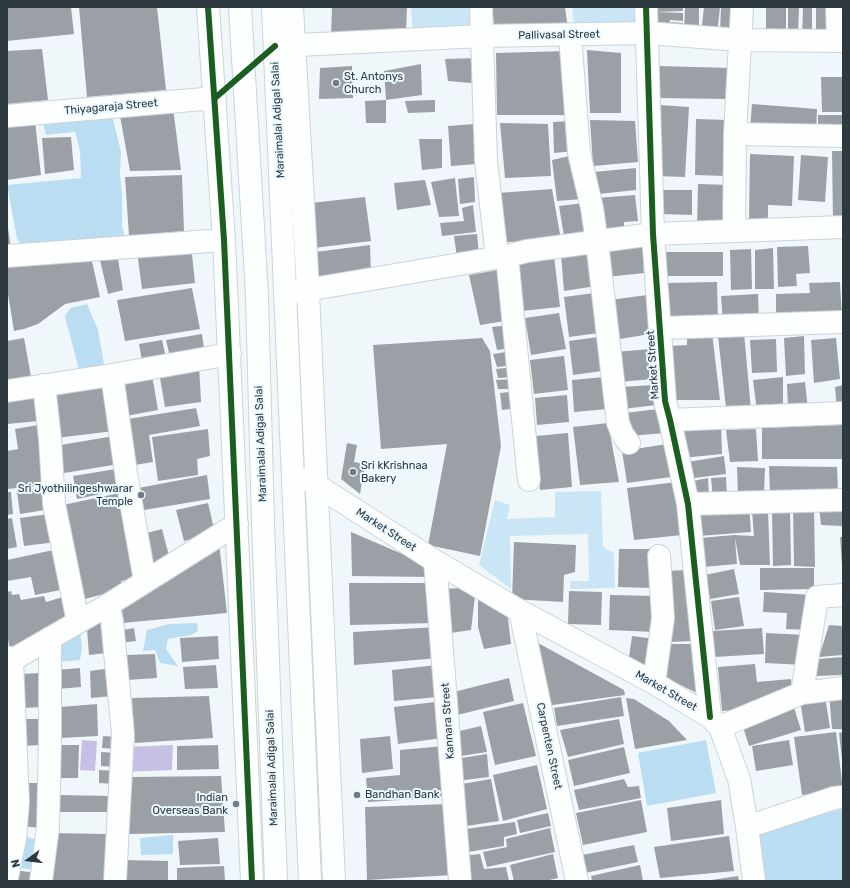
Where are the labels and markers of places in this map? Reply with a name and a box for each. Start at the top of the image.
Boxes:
place label: St. Antonys Church [344,70,403,96]
marker: St. Antonys Church [331,78,341,88]
place label: Sri kKrishnaa Bakery [361,459,428,485]
marker: Sri kKrishnaa Bakery [348,467,358,477]
place label: Sri Jyothilingeshwarar Temple [18,482,133,508]
marker: Sri Jyothilingeshwarar Temple [136,490,146,500]
place label: Bandhan Bank [365,788,440,802]
marker: Bandhan Bank [352,790,362,800]
place label: Indian Overseas Bank [152,791,228,817]
marker: Indian Overseas Bank [231,799,241,809]

